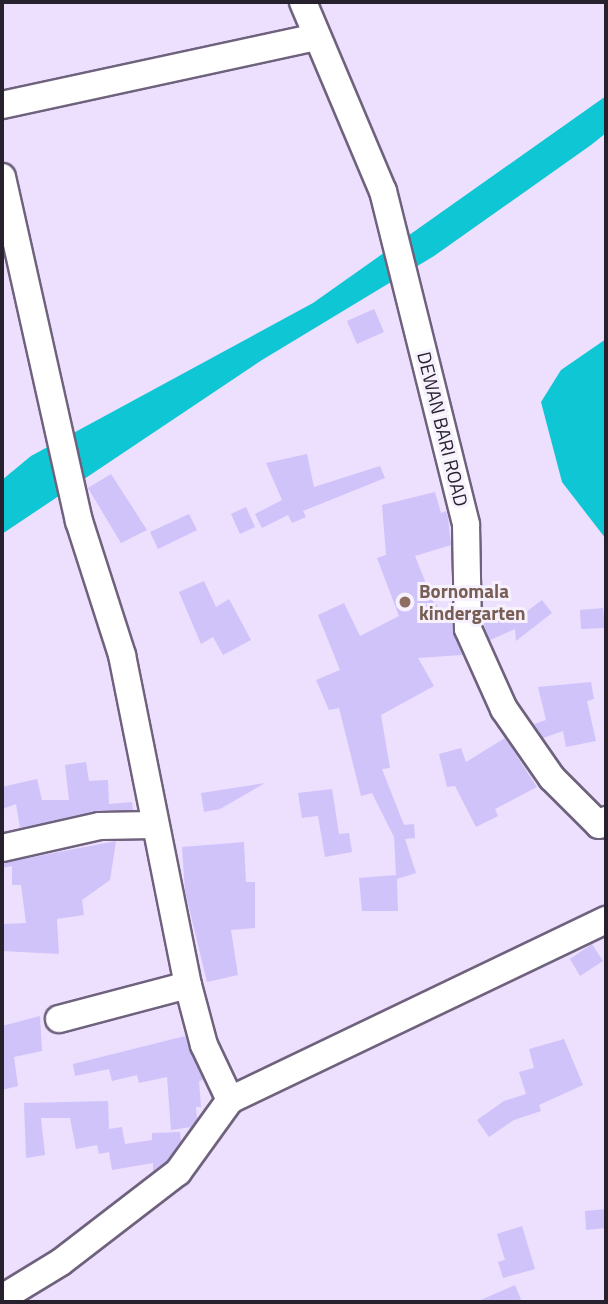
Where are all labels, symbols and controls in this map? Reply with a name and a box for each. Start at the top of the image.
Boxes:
street label: DEWAN BARI ROAD [413,349,473,509]
place label: Bornomala kindergarten [419,580,525,624]
marker: Bornomala kindergarten [397,594,413,610]

